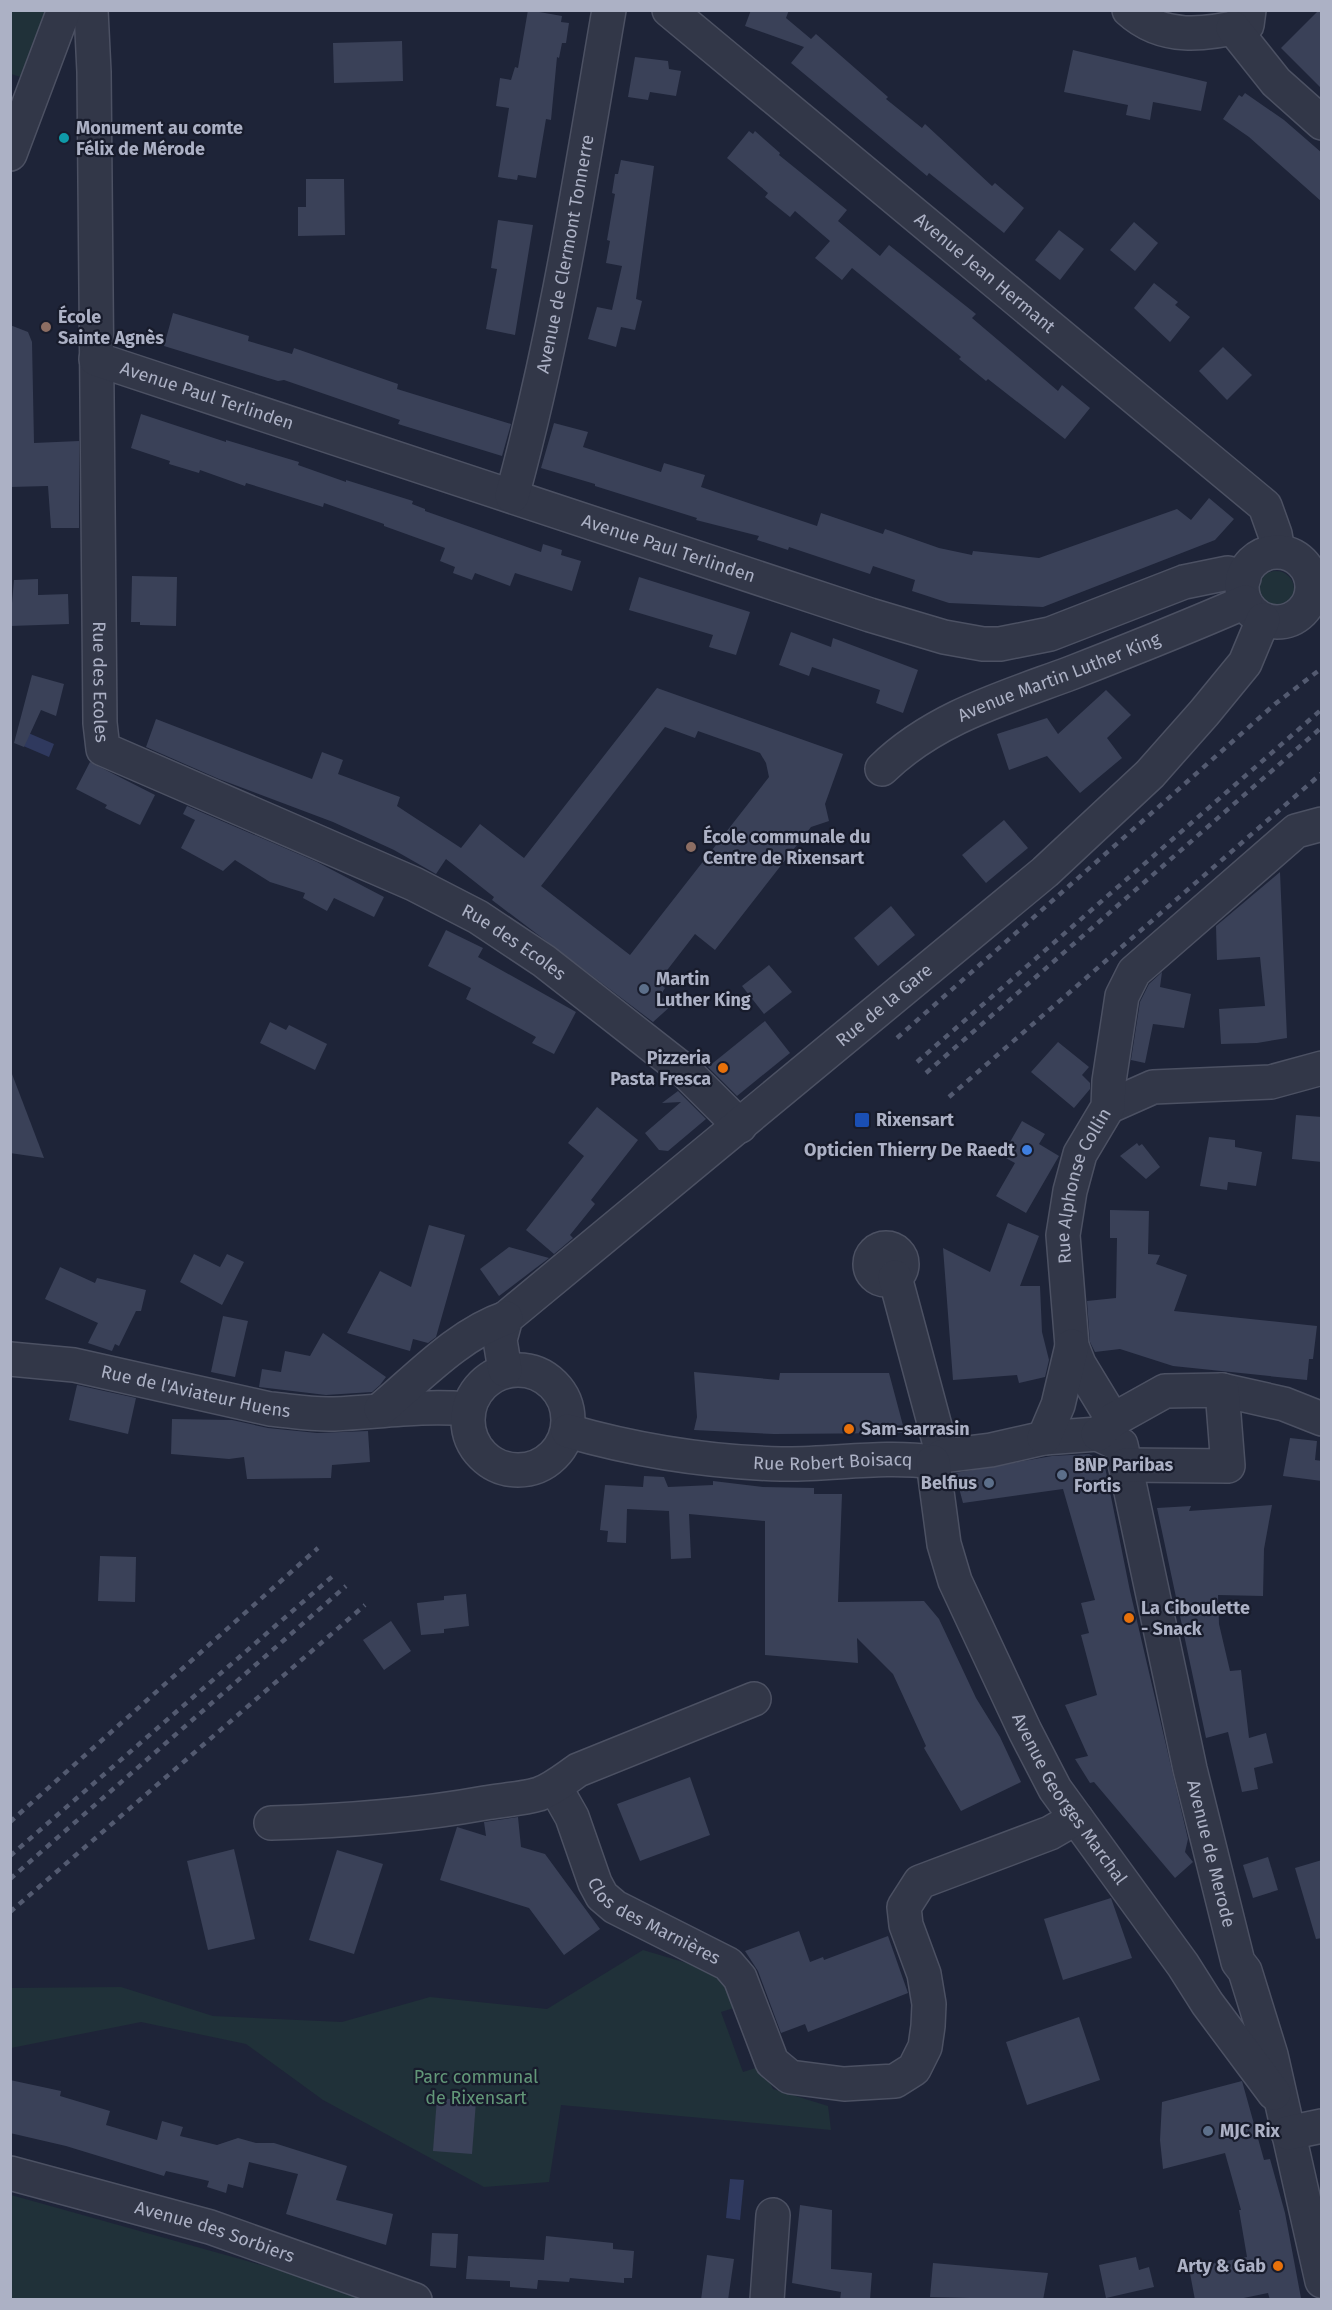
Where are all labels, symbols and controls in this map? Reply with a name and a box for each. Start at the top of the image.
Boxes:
place label: Monument au comte Félix de Mérode [76,117,243,160]
marker: Monument au comte Félix de Mérode [57,131,71,145]
street label: Avenue de Clermont Tonnerre [532,133,599,375]
street label: Avenue Jean Hermant [910,208,1060,338]
place label: École Sainte Agnès [58,305,164,349]
marker: École Sainte Agnès [39,320,53,334]
street label: Avenue Paul Terlinden [117,357,297,435]
street label: Avenue Paul Terlinden [579,509,758,587]
street label: Rue des Ecoles [88,621,113,744]
street label: Avenue Martin Luther King [954,628,1164,727]
place label: École communale du Centre de Rixensart [703,825,870,869]
marker: École communale du Centre de Rixensart [684,840,698,854]
street label: Rue des Ecoles [458,899,570,985]
street label: Rue de la Gare [831,959,937,1051]
place label: Martin Luther King [656,968,751,1011]
marker: Martin Luther King [637,982,651,996]
place label: Pizzeria Pasta Fresca [610,1047,711,1090]
marker: Pizzeria Pasta Fresca [716,1061,730,1075]
street label: Rue Alphonse Collin [1052,1104,1116,1265]
place label: Rixensart [876,1109,955,1131]
marker: Rixensart [853,1111,871,1129]
place label: Opticien Thierry De Raedt [804,1139,1016,1161]
marker: Opticien Thierry De Raedt [1020,1143,1034,1157]
street label: Rue de l'Aviateur Huens [99,1360,292,1422]
place label: Sam-sarrasin [861,1418,970,1440]
marker: Sam-sarrasin [842,1422,856,1436]
street label: Rue Robert Boisacq [753,1448,913,1475]
place label: BNP Paribas Fortis [1074,1454,1173,1497]
marker: BNP Paribas Fortis [1055,1468,1069,1482]
place label: Belfius [921,1472,977,1494]
marker: Belfius [982,1476,996,1490]
place label: La Ciboulette - Snack [1141,1597,1250,1640]
marker: La Ciboulette - Snack [1122,1611,1136,1625]
street label: Avenue Georges Marchal [1007,1710,1132,1889]
street label: Avenue de Merode [1182,1778,1240,1930]
street label: Clos des Marnières [583,1875,724,1969]
park label: Parc communal de Rixensart [414,2066,538,2109]
place label: MJC Rix [1220,2120,1281,2142]
marker: MJC Rix [1201,2124,1215,2138]
street label: Avenue des Sorbiers [132,2196,298,2267]
place label: Arty & Gab [1177,2255,1266,2277]
marker: Arty & Gab [1271,2259,1285,2273]

